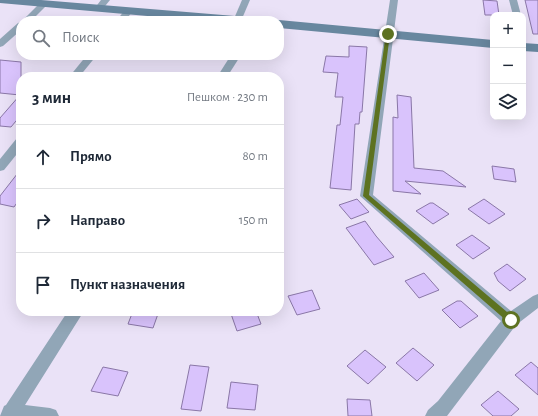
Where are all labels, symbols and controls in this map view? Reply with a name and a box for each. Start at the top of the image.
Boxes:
map controls [490,12,526,120]
button: + [490,12,526,48]
search box [16,16,284,60]
route end [379,25,397,43]
icon: search [30,27,52,49]
text: Поиск [62,30,100,45]
button: − [490,48,526,84]
button: layers [490,84,526,120]
text: 3 мин [32,89,71,106]
text: Пешком · 230 m [187,91,268,104]
icon: ahead [32,146,54,168]
text: Прямо [70,149,112,164]
text: 80 m [242,150,268,163]
icon: right [32,210,54,232]
text: Направо [70,213,125,228]
text: 150 m [239,214,268,227]
icon: arrive [32,274,54,296]
text: Пункт назначения [70,277,185,292]
route start [502,311,520,329]

